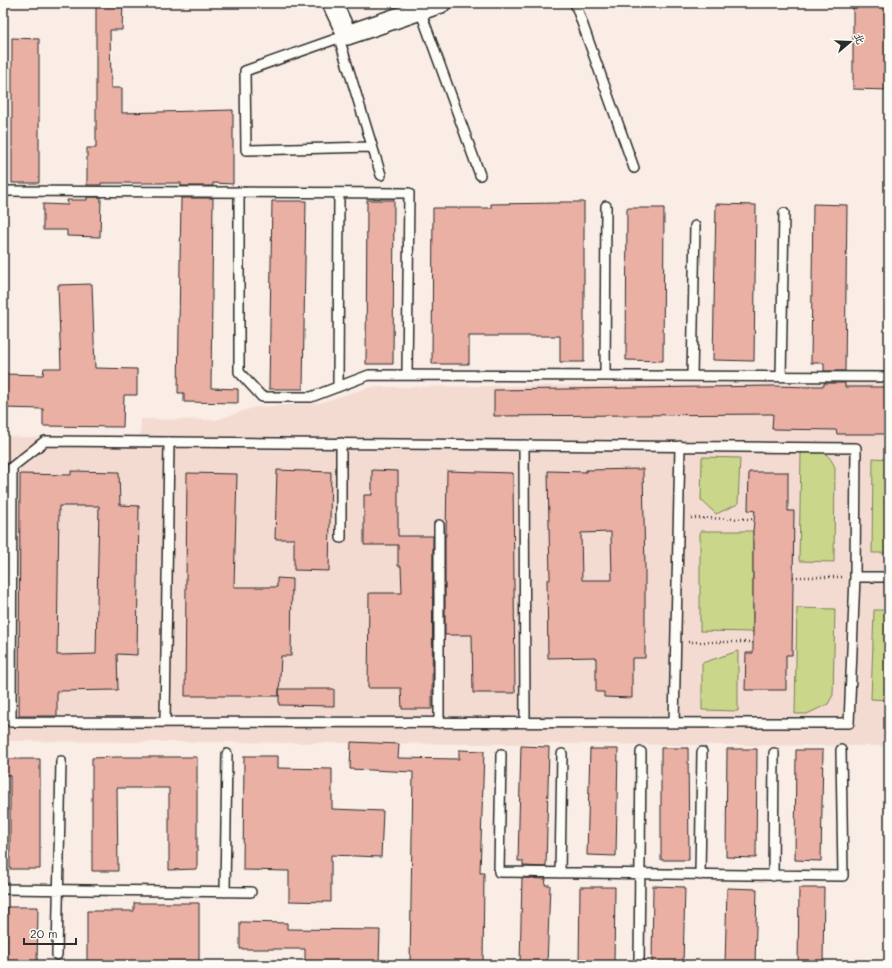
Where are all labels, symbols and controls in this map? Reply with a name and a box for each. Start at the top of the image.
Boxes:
north arrow [830,22,870,62]
text: 北 [851,31,869,46]
scale bar [24,920,76,946]
text: 20 m [30,925,58,941]

